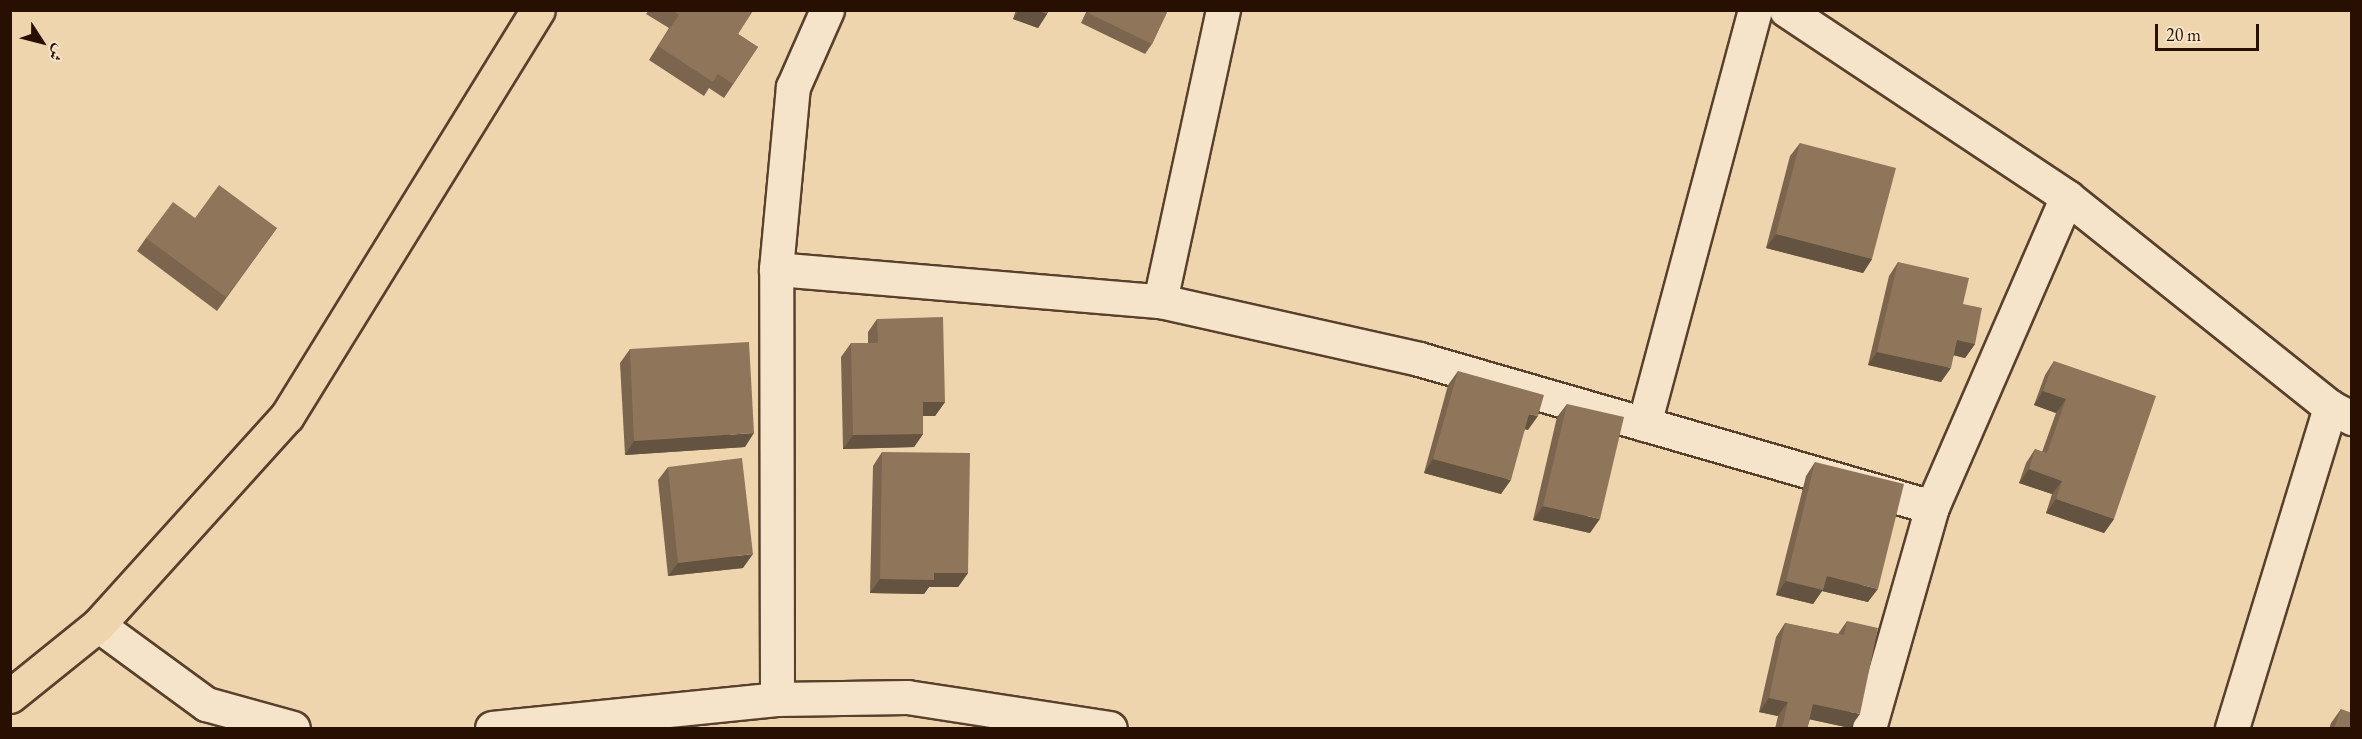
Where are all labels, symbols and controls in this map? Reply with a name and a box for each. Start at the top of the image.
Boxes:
north arrow [12,12,72,72]
scale bar [2158,12,2262,50]
text: 20 m [2166,23,2201,46]
text: ش [44,40,70,65]

